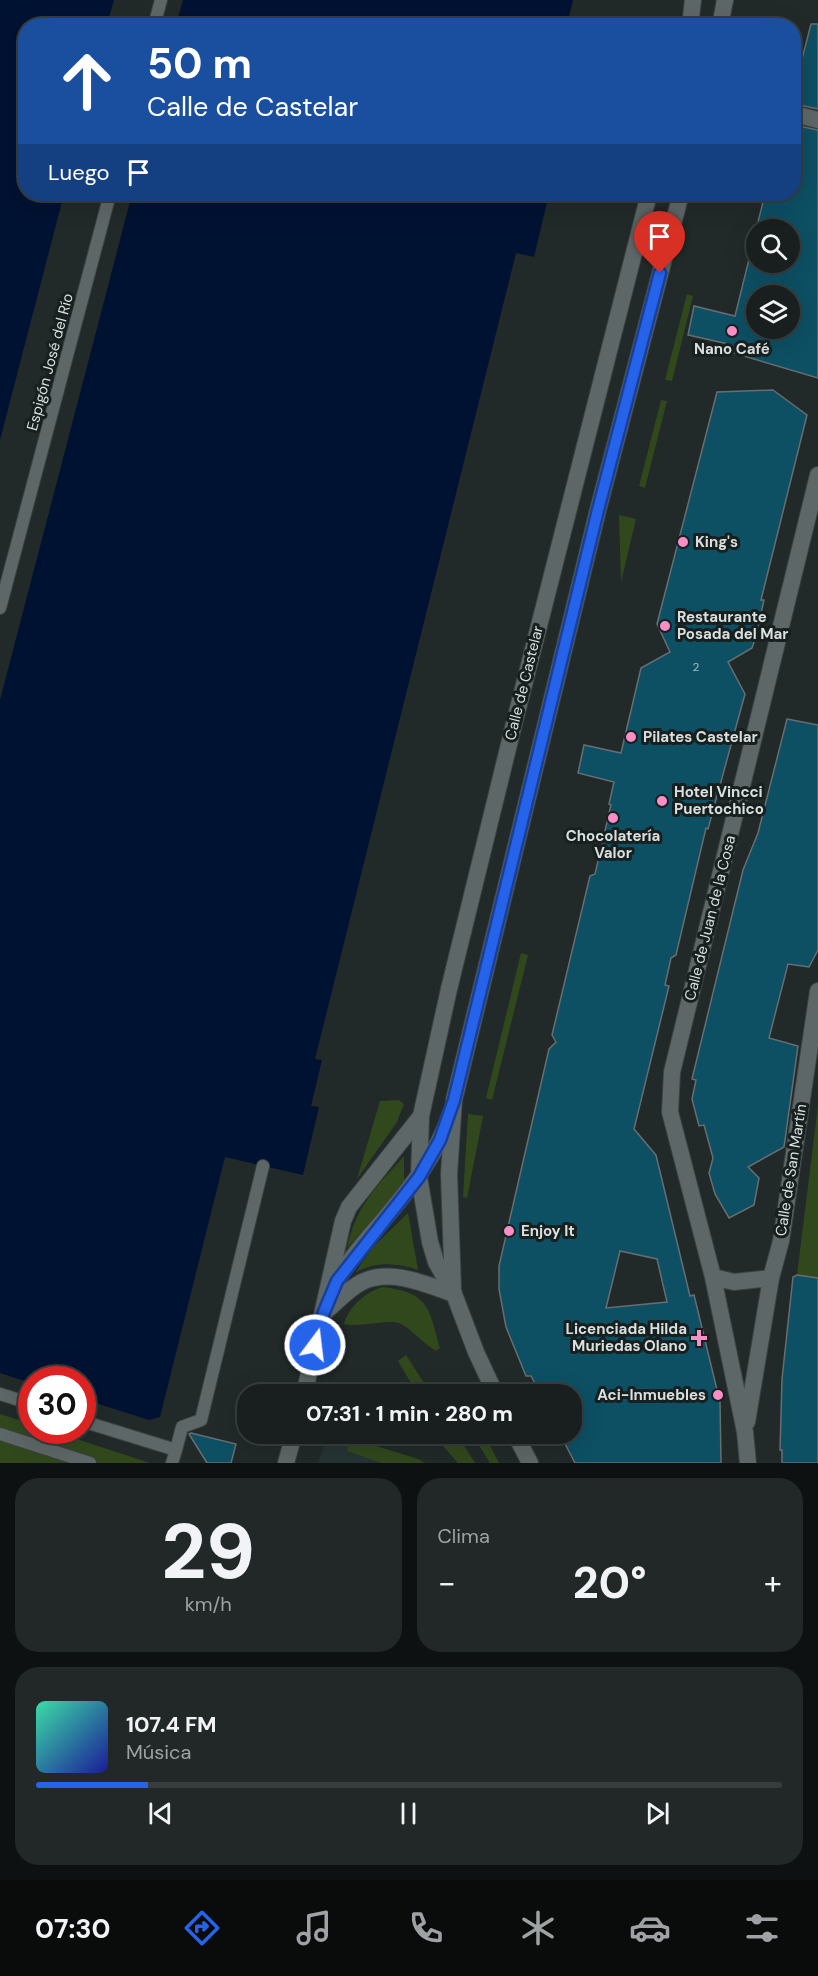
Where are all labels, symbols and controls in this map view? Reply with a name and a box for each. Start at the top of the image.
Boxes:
text: 50 m [147,36,252,91]
icon: ahead [48,42,126,120]
text: Calle de Castelar [147,89,358,124]
icon: arrive [122,156,155,189]
text: Luego [48,158,110,187]
pin [634,211,685,273]
map controls [746,219,800,339]
button: search [746,219,800,273]
icon: arrive [643,220,676,253]
button: layers [746,285,800,339]
street label: Espigón José del Río [22,291,78,433]
marker: Nano Café [725,324,739,338]
place label: Nano Café [694,339,770,359]
place label: King's [695,532,738,552]
marker: King's [676,535,690,549]
place label: Restaurante Posada del Mar [677,607,789,644]
marker: Restaurante Posada del Mar [658,619,672,633]
street label: Calle de Castelar [500,623,548,742]
house number: 2 [693,659,700,675]
place label: Pilates Castelar [643,727,758,747]
marker: Pilates Castelar [624,730,638,744]
place label: Hotel Vincci Puertochico [674,782,764,819]
marker: Hotel Vincci Puertochico [655,794,669,808]
marker: Chocolatería Valor [606,811,620,825]
place label: Chocolatería Valor [566,826,660,863]
street label: Calle de Juan de la Cosa [680,833,740,1003]
street label: Calle de San Martín [771,1102,811,1238]
place label: Enjoy It [521,1221,575,1241]
marker: Enjoy It [502,1224,516,1238]
position arrow [283,1313,347,1377]
place label: Licenciada Hilda Muriedas Olano [566,1319,687,1356]
marker: Licenciada Hilda Muriedas Olano [692,1331,706,1345]
speed limit sign: 30 [18,1366,96,1444]
place label: Aci-Inmuebles [597,1385,706,1405]
marker: Aci-Inmuebles [711,1388,725,1402]
text: 07:31 · 1 min · 280 m [306,1399,513,1428]
text: 29 [161,1501,255,1602]
text: Clima [438,1523,490,1549]
text: 20° [573,1553,647,1612]
text: − [438,1561,456,1604]
text: + [764,1561,782,1604]
text: km/h [185,1591,232,1617]
text: 107.4 FM [126,1710,217,1739]
text: Música [126,1739,191,1765]
icon: previous [144,1797,177,1830]
icon: pause [392,1797,425,1830]
icon: next [641,1797,674,1830]
icon: directions [181,1907,223,1949]
icon: music [293,1907,335,1949]
icon: phone [405,1907,447,1949]
icon: climate [517,1907,559,1949]
icon: car [629,1907,671,1949]
icon: filters [741,1907,783,1949]
text: 07:30 [35,1911,111,1946]

